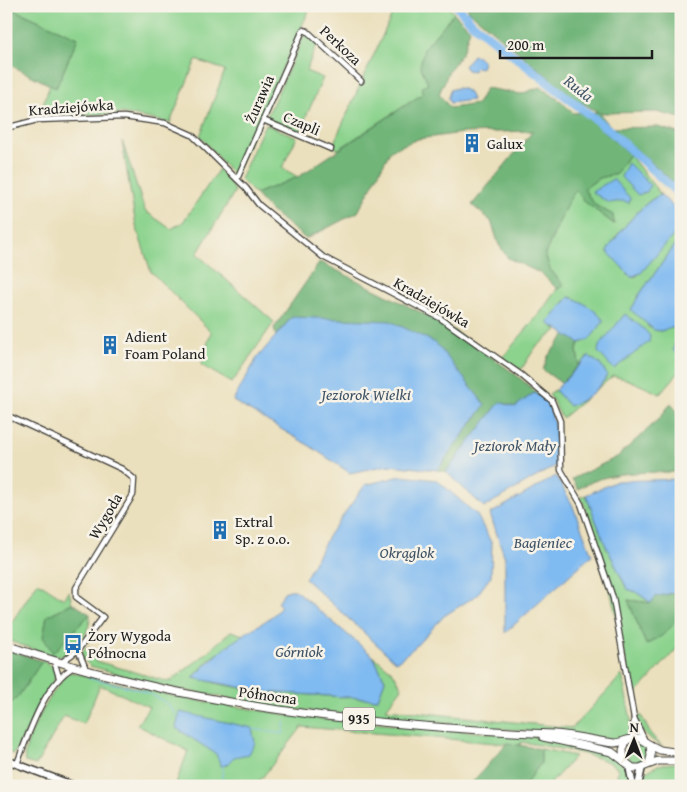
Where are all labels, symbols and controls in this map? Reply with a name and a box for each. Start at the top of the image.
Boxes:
street label: Perkoza [316,20,366,70]
scale bar [500,28,652,60]
text: 200 m [507,34,545,55]
water label: Ruda [558,68,599,108]
street label: Żurawia [239,71,279,127]
street label: Kradziejówka [28,94,114,120]
street label: Czapli [280,106,324,140]
building icon: Galux [461,132,483,154]
place label: Galux [487,133,523,154]
street label: Kradziejówka [390,272,474,332]
place label: Adient Foam Poland [125,326,205,364]
building icon: Adient Foam Poland [99,334,121,356]
water label: Jeziorok Wielki [318,382,411,406]
water label: Jeziorok Mały [471,433,557,457]
street label: Wygoda [83,489,127,543]
place label: Extral Sp. z o.o. [235,511,290,549]
building icon: Extral Sp. z o.o. [209,519,231,541]
water label: Bagieniec [513,530,573,554]
water label: Okrąglok [380,540,435,564]
place label: Żory Wygoda Północna [88,625,171,663]
bus stop icon: Żory Wygoda Północna [62,633,84,655]
water label: Górniok [275,639,324,663]
street label: Północna [238,681,298,709]
road number: 935 [343,708,375,731]
north arrow [610,714,660,764]
text: N [629,717,640,737]

